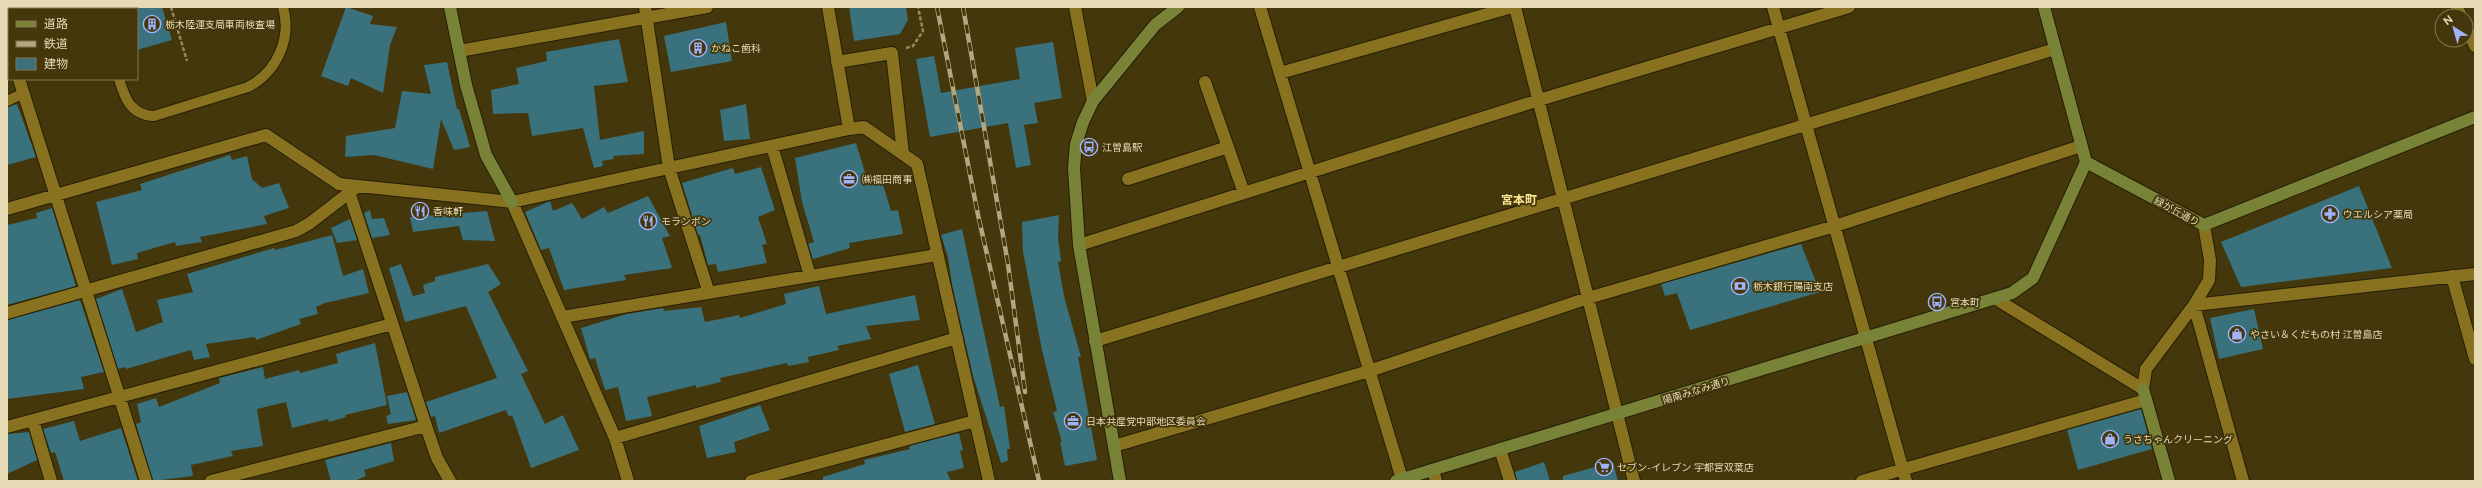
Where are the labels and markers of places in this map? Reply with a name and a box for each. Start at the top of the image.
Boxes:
building icon: 栃木陸運支局車両検査場 [142,14,162,34]
place label: 栃木陸運支局車両検査場 [165,19,275,30]
building icon: かねこ歯科 [688,38,708,58]
place label: かねこ歯科 [711,43,761,54]
bus stop icon: 江曽島駅 [1079,137,1099,157]
place label: 江曽島駅 [1102,142,1143,153]
office icon: ㈱福田商事 [839,169,859,189]
place label: ㈱福田商事 [862,174,912,185]
restaurant icon: 香味軒 [410,201,430,221]
pharmacy icon: ウエルシア薬局 [2320,204,2340,224]
place label: 香味軒 [433,206,463,217]
place label: ウエルシア薬局 [2343,209,2413,220]
restaurant icon: モランボン [638,211,658,231]
place label: モランボン [661,216,711,227]
bank icon: 栃木銀行陽南支店 [1730,276,1750,296]
place label: 栃木銀行陽南支店 [1753,281,1833,292]
bus stop icon: 宮本町 [1927,292,1947,312]
place label: 宮本町 [1950,297,1980,308]
shop icon: やさい＆くだもの村 江曽島店 [2227,324,2247,344]
place label: やさい＆くだもの村 江曽島店 [2250,329,2383,340]
office icon: 日本共産党中部地区委員会 [1063,411,1083,431]
place label: 日本共産党中部地区委員会 [1086,416,1206,427]
shop icon: うさちゃんクリーニング [2100,429,2120,449]
place label: うさちゃんクリーニング [2123,434,2233,445]
supermarket icon: セブン-イレブン 宇都宮双葉店 [1594,457,1614,477]
place label: セブン-イレブン 宇都宮双葉店 [1617,462,1754,473]

